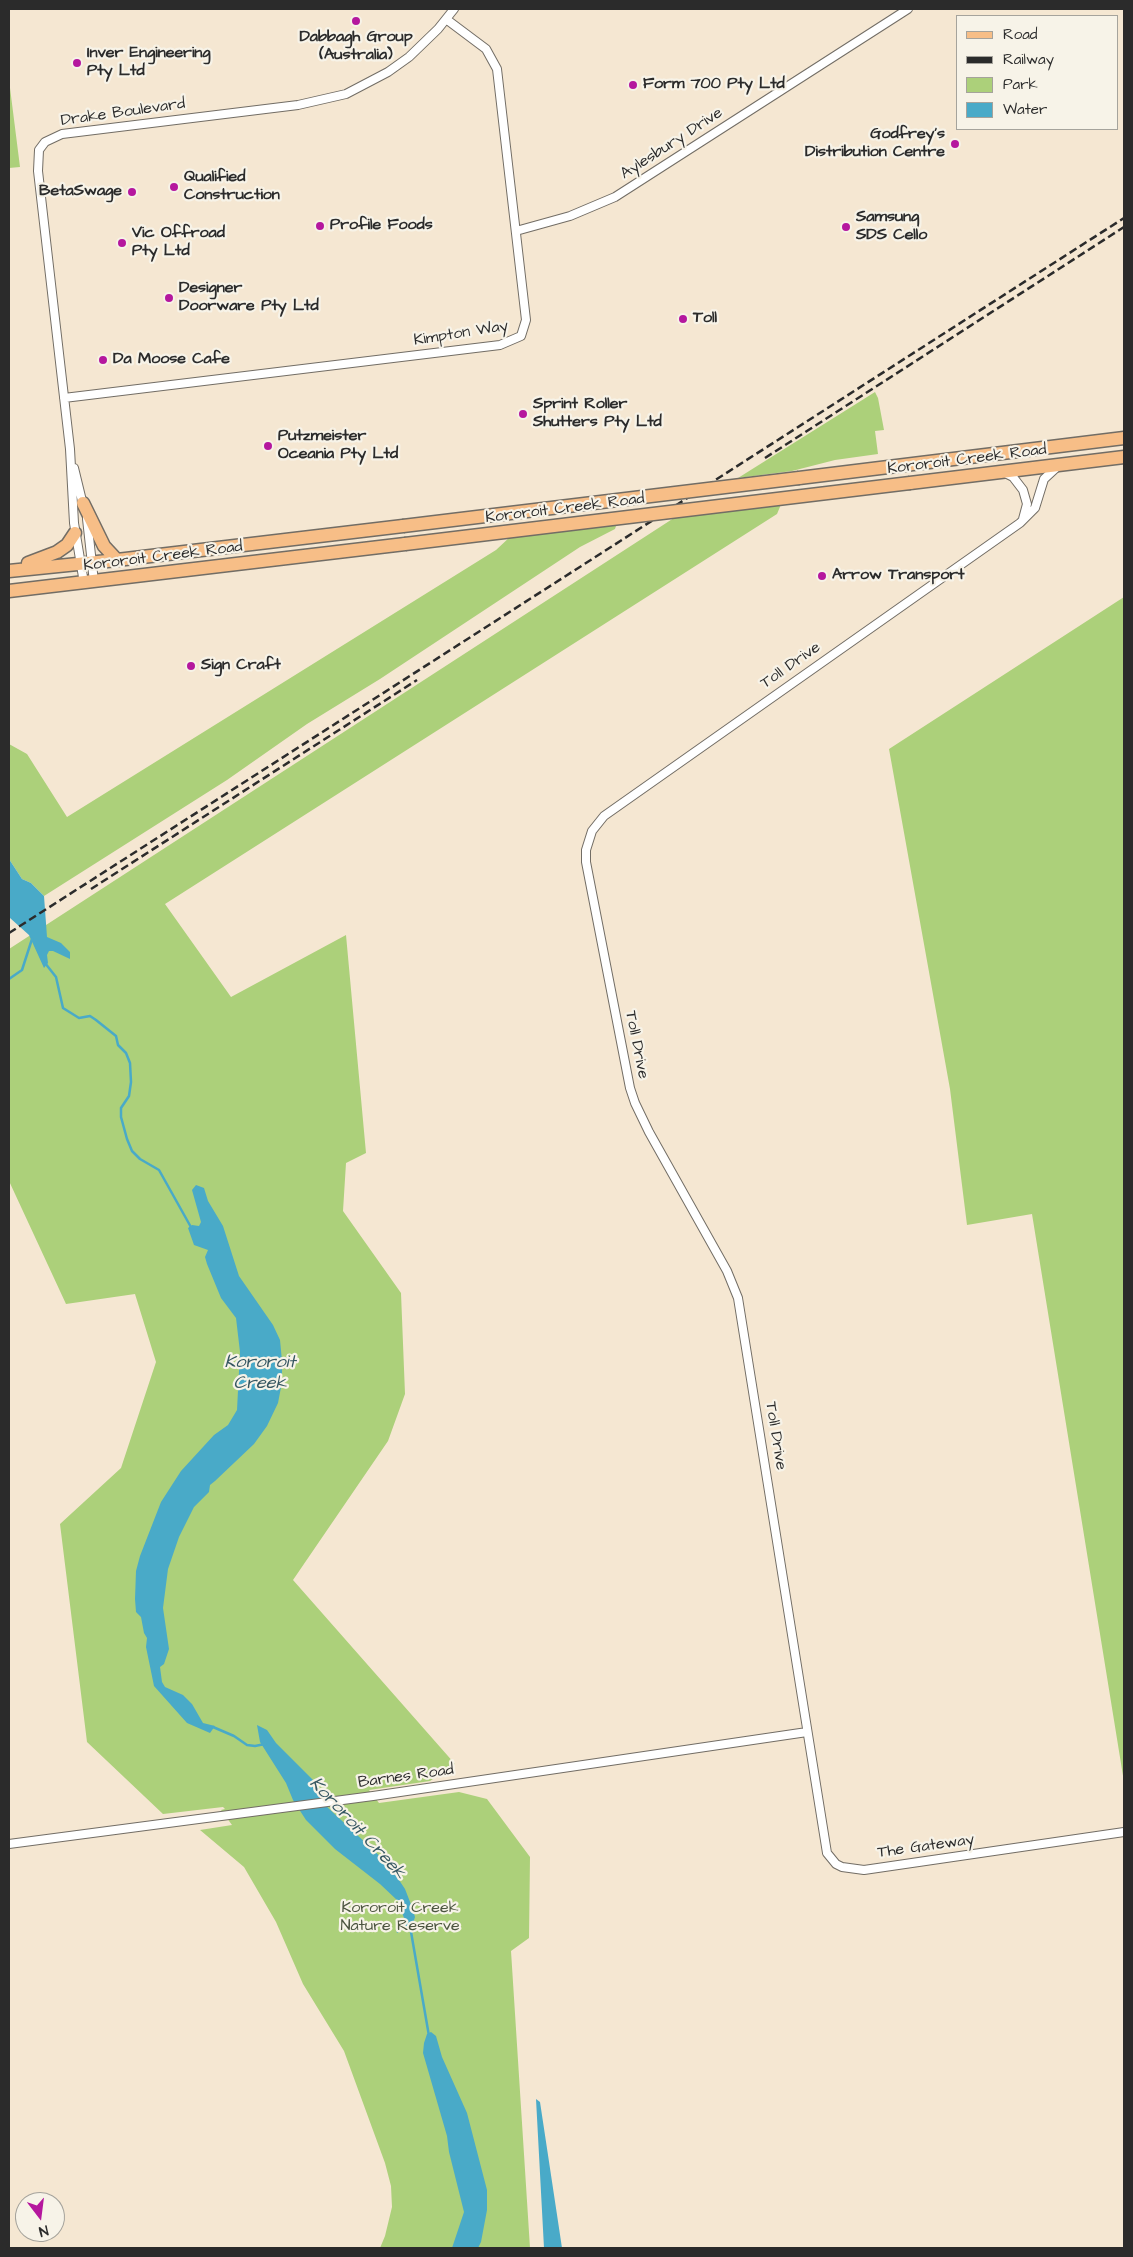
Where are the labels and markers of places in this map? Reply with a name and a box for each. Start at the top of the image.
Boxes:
marker: Dabbagh Group (Australia) [350,15,362,27]
place label: Dabbagh Group (Australia) [299,28,413,66]
place label: Inver Engineering Pty Ltd [87,44,211,82]
marker: Inver Engineering Pty Ltd [71,57,83,69]
place label: Form 700 Pty Ltd [643,75,785,95]
marker: Form 700 Pty Ltd [627,79,639,91]
place label: Godfrey's Distribution Centre [805,125,945,163]
marker: Godfrey's Distribution Centre [949,138,961,150]
place label: Qualified Construction [184,168,280,206]
marker: Qualified Construction [168,181,180,193]
place label: BetaSwage [39,182,122,202]
marker: BetaSwage [126,186,138,198]
place label: Samsung SDS Cello [856,208,927,246]
place label: Profile Foods [330,216,433,236]
marker: Profile Foods [314,220,326,232]
marker: Samsung SDS Cello [840,221,852,233]
place label: Vic Offroad Pty Ltd [132,224,225,262]
marker: Vic Offroad Pty Ltd [116,237,128,249]
place label: Designer Doorware Pty Ltd [179,279,319,317]
marker: Designer Doorware Pty Ltd [163,292,175,304]
place label: Toll [693,309,717,329]
marker: Toll [677,313,689,325]
place label: Da Moose Cafe [113,350,230,370]
marker: Da Moose Cafe [97,354,109,366]
place label: Sprint Roller Shutters Pty Ltd [533,395,662,433]
marker: Sprint Roller Shutters Pty Ltd [517,408,529,420]
place label: Putzmeister Oceania Pty Ltd [278,427,398,465]
marker: Putzmeister Oceania Pty Ltd [262,440,274,452]
place label: Arrow Transport [832,566,964,586]
marker: Arrow Transport [816,570,828,582]
place label: Sign Craft [201,656,281,676]
marker: Sign Craft [185,660,197,672]

